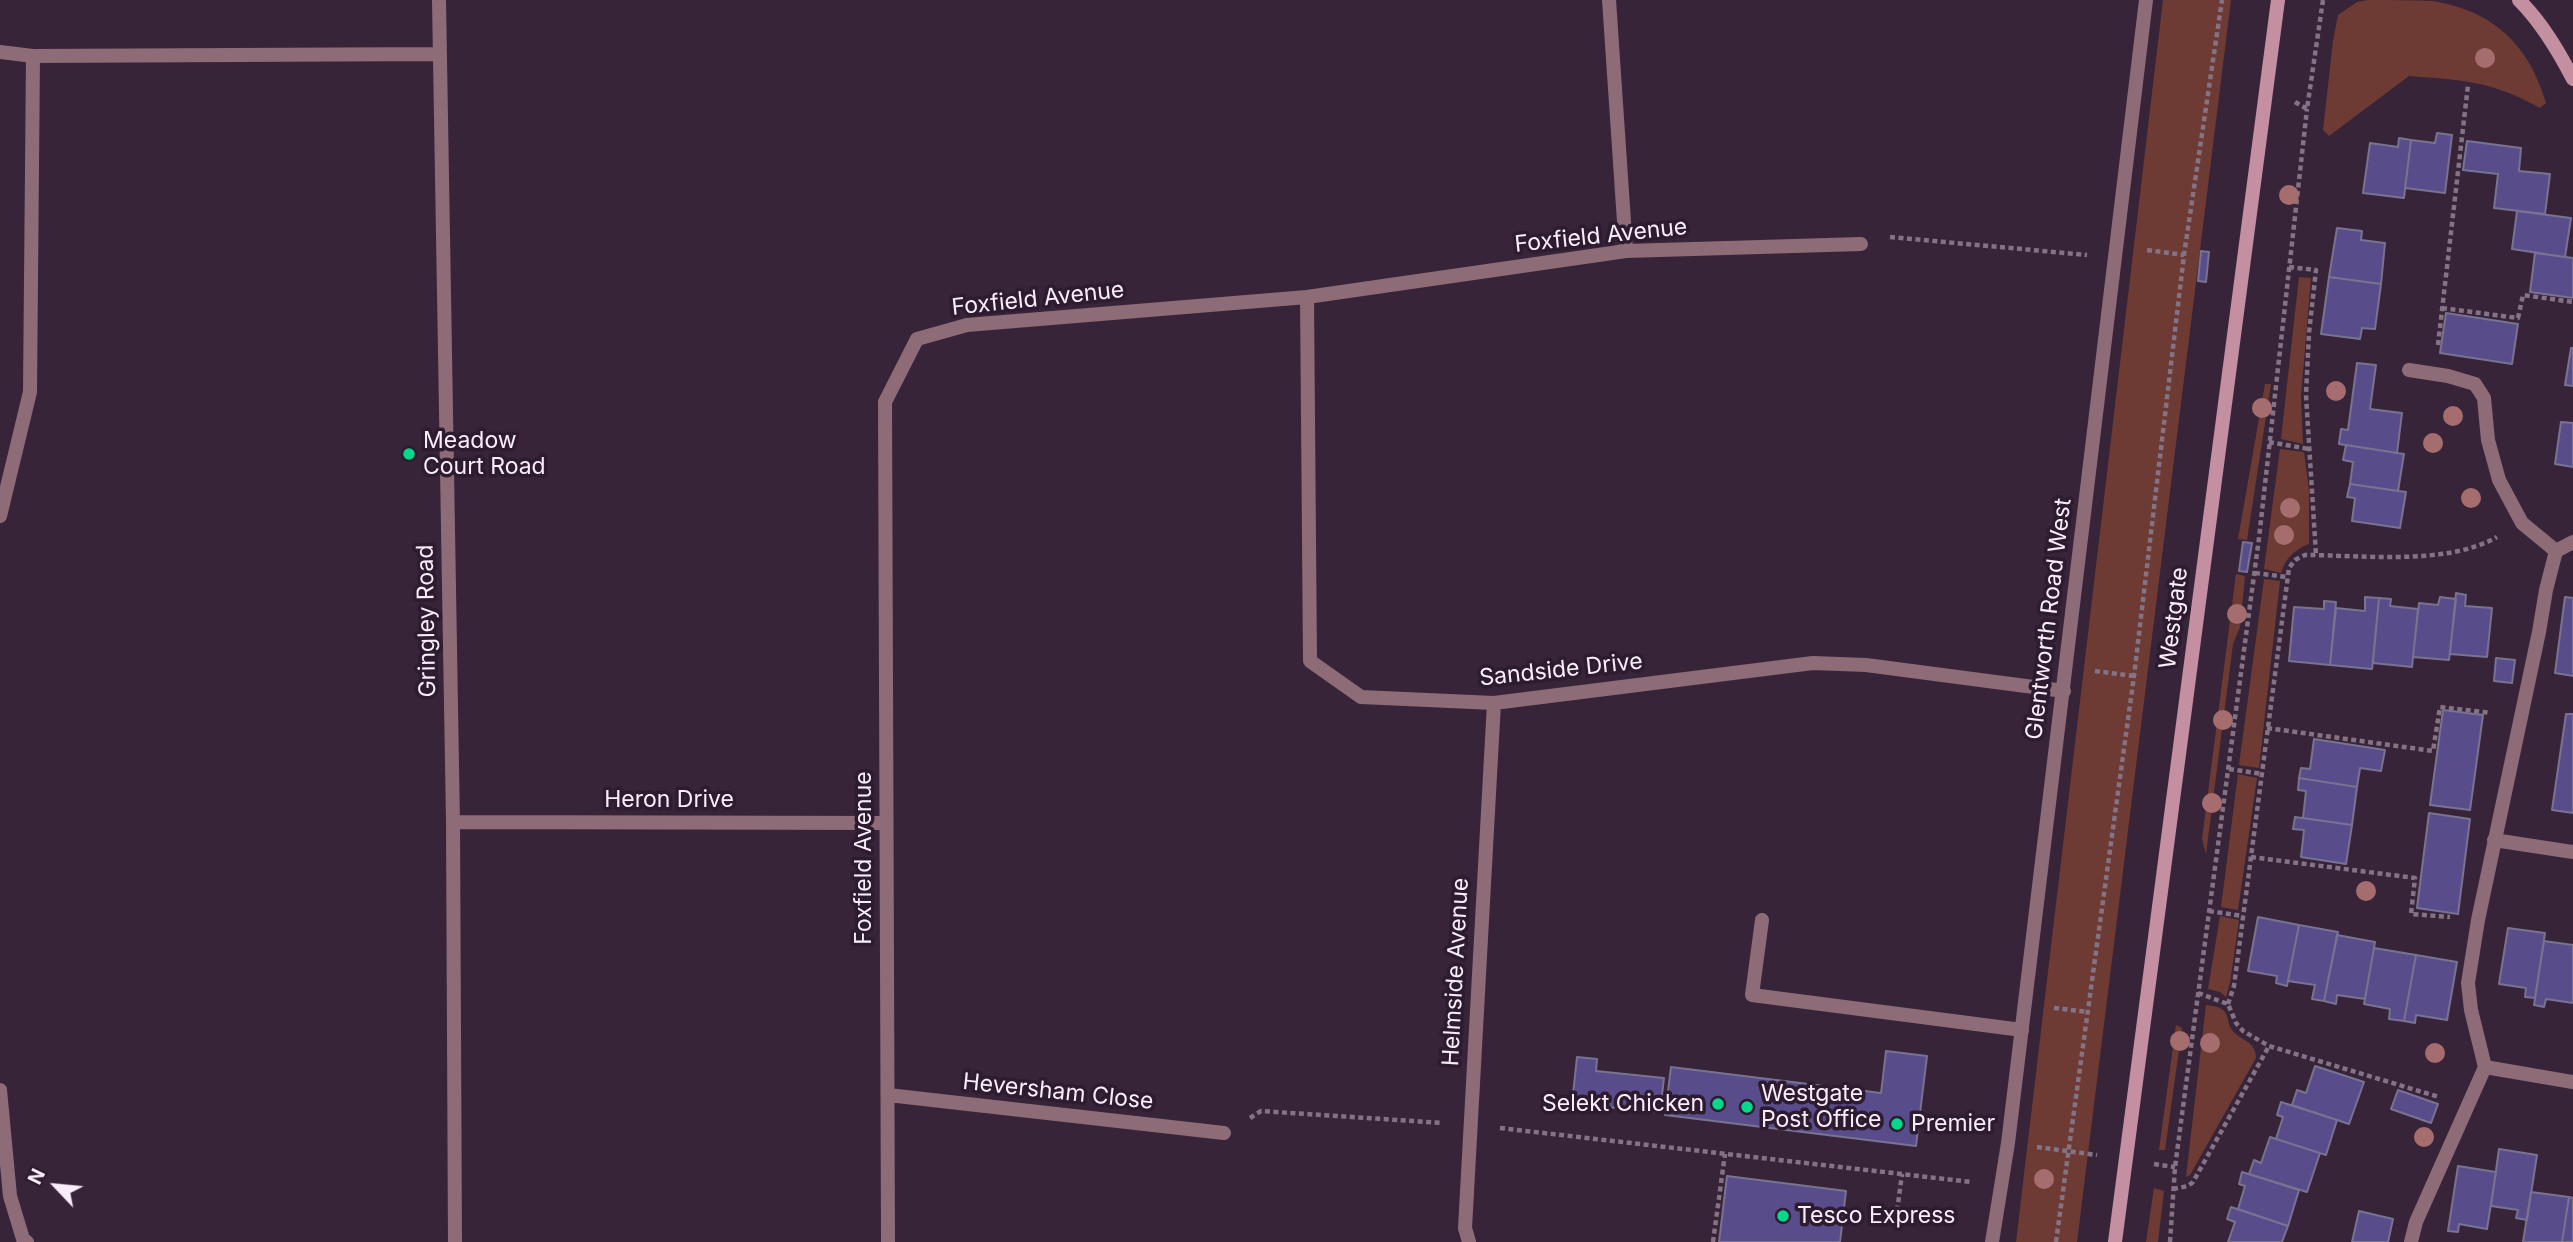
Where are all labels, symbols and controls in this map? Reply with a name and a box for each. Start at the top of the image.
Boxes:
street label: Foxfield Avenue [1513,213,1689,259]
street label: Foxfield Avenue [950,276,1126,322]
place label: Meadow Court Road [423,427,546,481]
marker: Meadow Court Road [401,446,417,462]
street label: Glentworth Road West [2021,497,2077,741]
street label: Gringley Road [412,544,442,698]
street label: Westgate [2154,566,2194,670]
street label: Sandside Drive [1478,648,1644,692]
street label: Foxfield Avenue [850,771,878,945]
street label: Heron Drive [604,786,734,814]
street label: Helmside Avenue [1437,877,1475,1067]
street label: Heversham Close [961,1068,1155,1116]
place label: Westgate Post Office [1761,1080,1881,1134]
place label: Selekt Chicken [1542,1090,1704,1118]
marker: Selekt Chicken [1710,1096,1726,1112]
marker: Westgate Post Office [1739,1099,1755,1115]
place label: Premier [1911,1110,1995,1138]
marker: Premier [1889,1116,1905,1132]
north arrow [21,1151,91,1221]
text: N [23,1165,50,1188]
place label: Tesco Express [1797,1202,1955,1230]
marker: Tesco Express [1775,1208,1791,1224]

